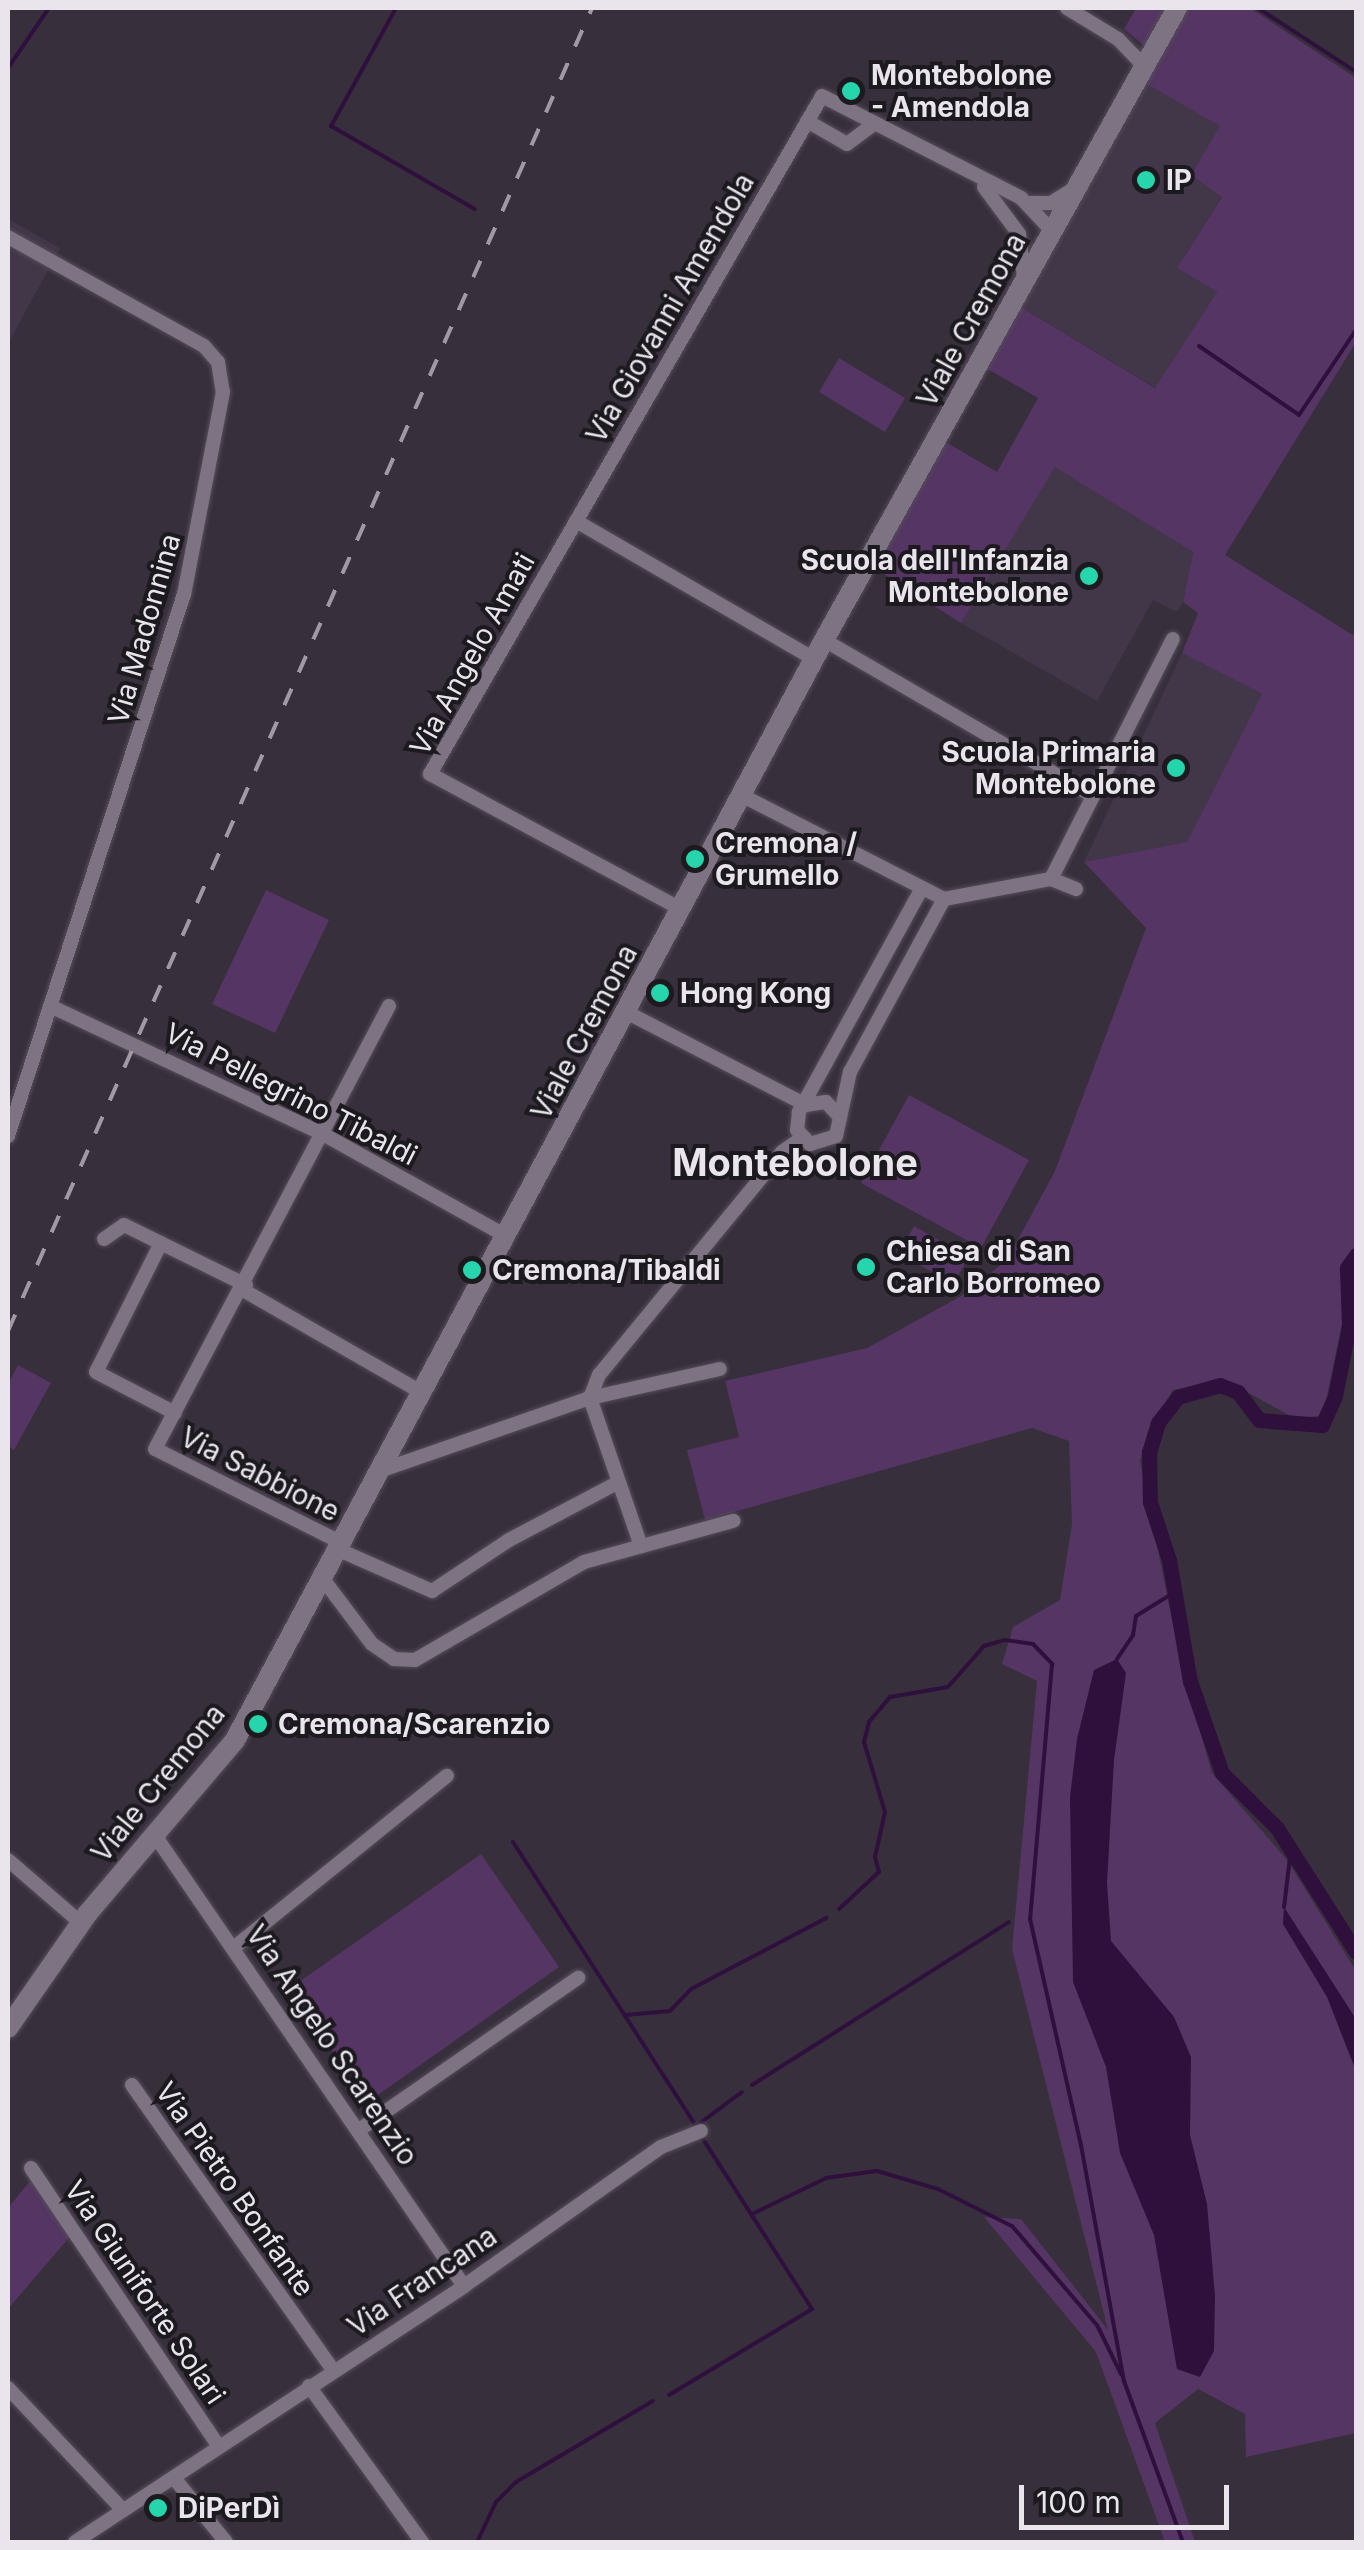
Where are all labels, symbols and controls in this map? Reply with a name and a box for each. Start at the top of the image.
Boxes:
place label: Montebolone - Amendola [871,58,1052,124]
marker: Montebolone - Amendola [840,80,862,102]
place label: IP [1166,163,1192,197]
street label: Via Giovanni Amendola [579,167,761,449]
marker: IP [1135,169,1157,191]
street label: Viale Cremona [909,227,1033,413]
street label: Via Madonnina [101,530,187,728]
place label: Scuola dell'Infanzia Montebolone [801,543,1069,609]
street label: Via Angelo Amati [403,547,541,761]
marker: Scuola dell'Infanzia Montebolone [1078,565,1100,587]
place label: Scuola Primaria Montebolone [942,735,1156,801]
marker: Scuola Primaria Montebolone [1165,757,1187,779]
place label: Cremona / Grumello [715,826,857,892]
marker: Cremona / Grumello [684,848,706,870]
street label: Viale Cremona [524,939,644,1125]
place label: Hong Kong [680,976,831,1010]
marker: Hong Kong [649,982,671,1004]
street label: Via Pellegrino Tibaldi [159,1016,423,1172]
district label: Montebolone [672,1140,918,1186]
place label: Chiesa di San Carlo Borromeo [886,1234,1101,1300]
place label: Cremona/Tibaldi [492,1253,721,1287]
marker: Chiesa di San Carlo Borromeo [855,1256,877,1278]
marker: Cremona/Tibaldi [461,1259,483,1281]
street label: Via Sabbione [175,1420,345,1528]
street label: Viale Cremona [84,1697,232,1869]
place label: Cremona/Scarenzio [278,1707,550,1741]
marker: Cremona/Scarenzio [247,1713,269,1735]
street label: Via Angelo Scarenzio [239,1919,425,2171]
street label: Via Pietro Bonfante [148,2075,322,2303]
street label: Via Giuniforte Solari [58,2174,232,2410]
street label: Via Francana [341,2219,503,2343]
scale bar [1024,2465,1234,2527]
text: 100 m [1036,2484,1121,2520]
place label: DiPerDì [178,2491,280,2525]
marker: DiPerDì [147,2497,169,2519]

